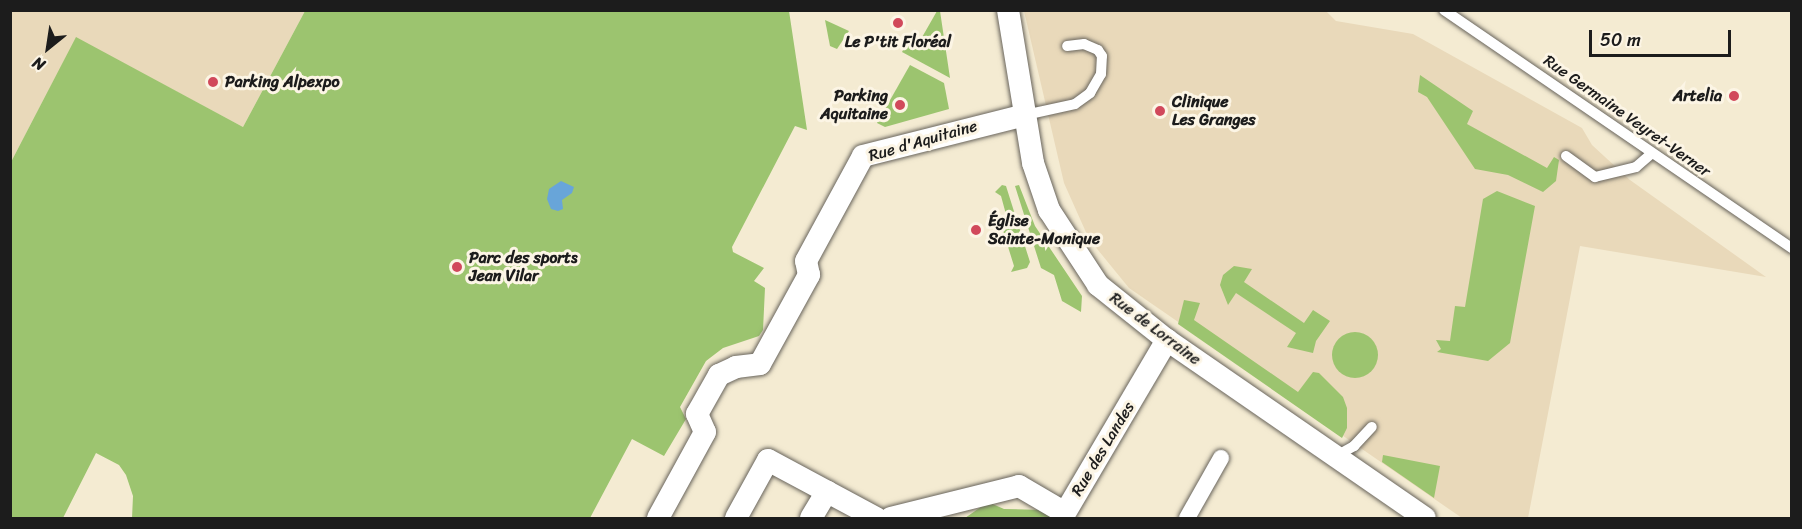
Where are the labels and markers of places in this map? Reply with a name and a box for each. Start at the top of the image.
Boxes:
marker: Le P'tit Floréal [891,16,905,30]
place label: Le P'tit Floréal [845,32,951,52]
place label: Parking Alpexpo [225,72,340,92]
marker: Parking Alpexpo [206,75,220,89]
place label: Parking Aquitaine [820,86,888,124]
place label: Artelia [1673,86,1722,106]
marker: Artelia [1727,89,1741,103]
place label: Clinique Les Granges [1172,92,1256,130]
marker: Parking Aquitaine [893,98,907,112]
marker: Clinique Les Granges [1153,104,1167,118]
place label: Église Sainte-Monique [988,211,1100,249]
marker: Église Sainte-Monique [969,223,983,237]
place label: Parc des sports Jean Vilar [469,248,578,286]
marker: Parc des sports Jean Vilar [450,260,464,274]

